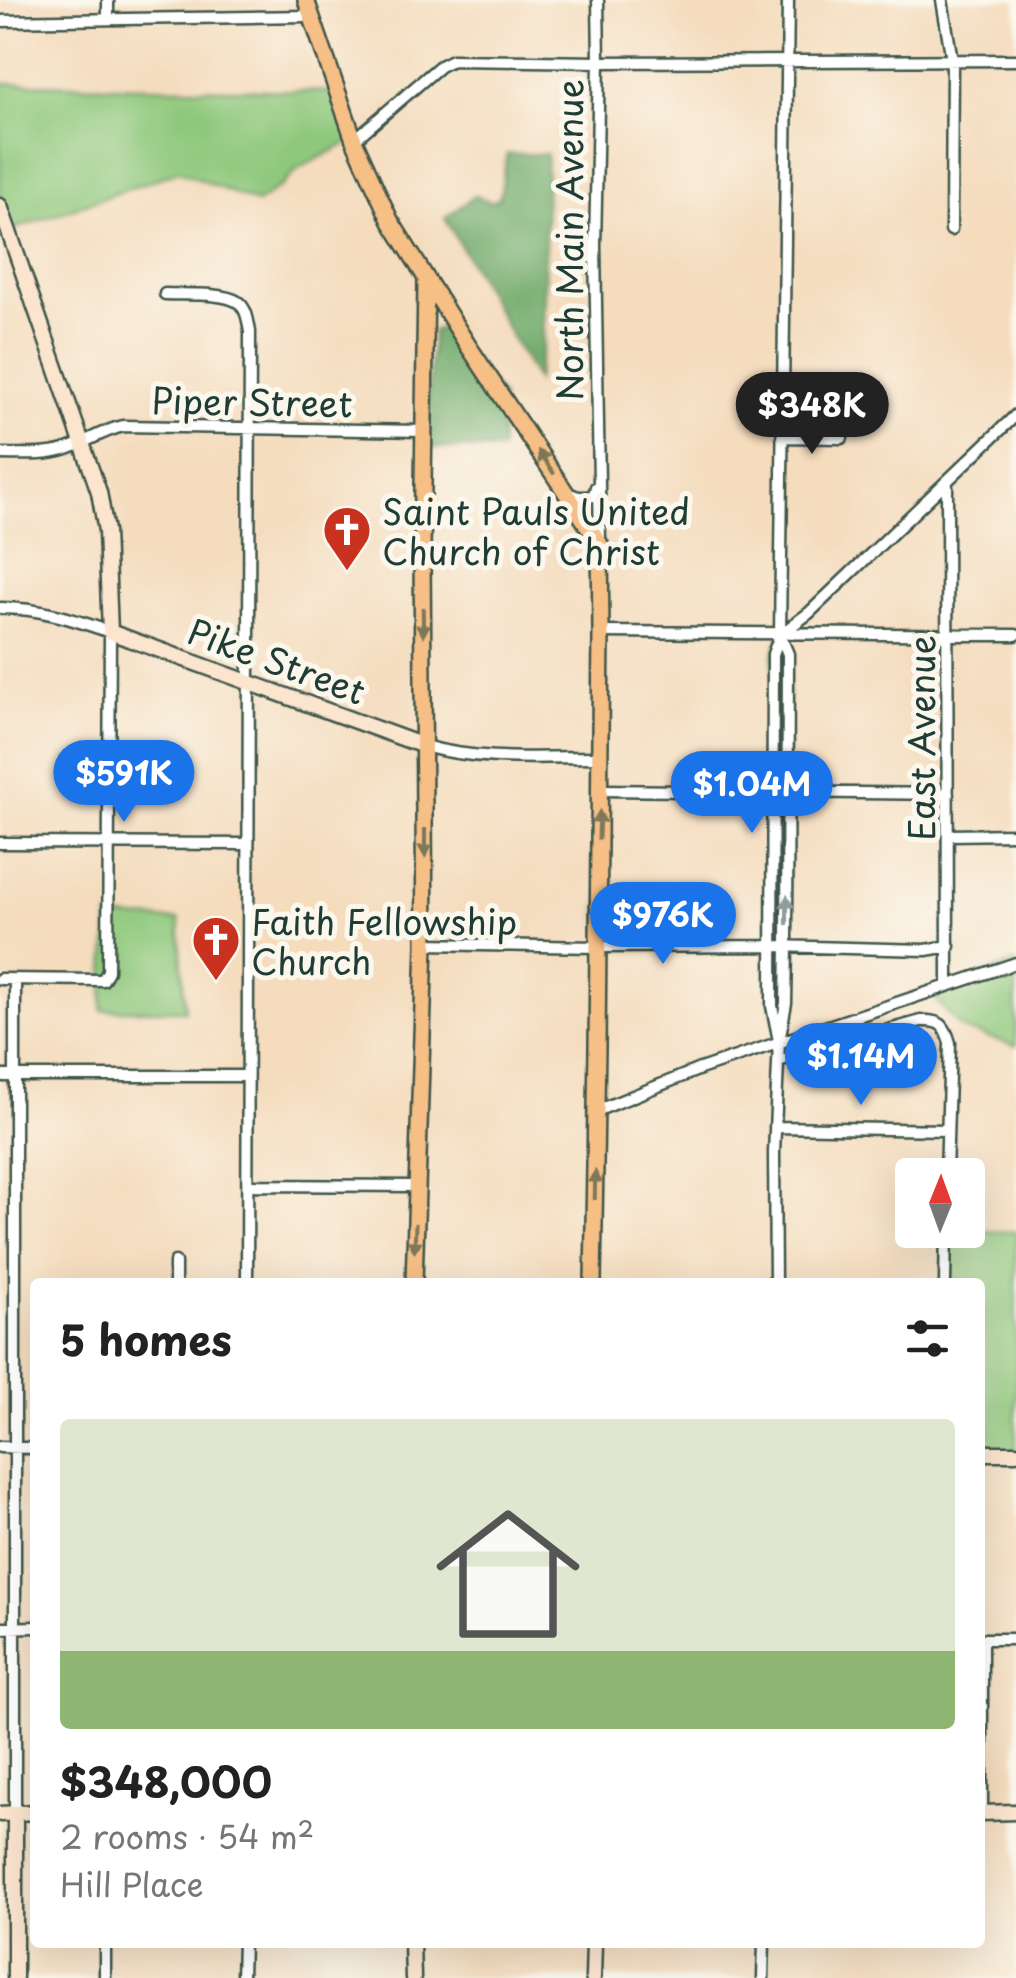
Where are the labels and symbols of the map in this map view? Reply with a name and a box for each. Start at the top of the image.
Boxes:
street label: North Main Avenue [542,79,595,401]
pin: $348K [742,372,882,457]
street label: Piper Street [151,373,353,429]
one-way arrow [537,449,556,476]
place label: Saint Pauls United Church of Christ [382,484,690,577]
church icon: Saint Pauls United Church of Christ [321,504,373,572]
street label: Pike Street [181,603,373,717]
one-way arrow [415,606,431,638]
street label: East Avenue [894,635,947,841]
pin: $591K [54,740,194,825]
pin: $1.04M [671,751,833,836]
one-way arrow [591,809,607,841]
one-way arrow [417,828,433,860]
pin: $976K [593,882,733,967]
one-way arrow [779,893,795,925]
place label: Faith Fellowship Church [251,894,517,987]
church icon: Faith Fellowship Church [190,914,242,982]
pin: $1.14M [780,1023,942,1108]
north arrow [895,1158,985,1248]
one-way arrow [587,1169,603,1201]
one-way arrow [407,1223,423,1255]

